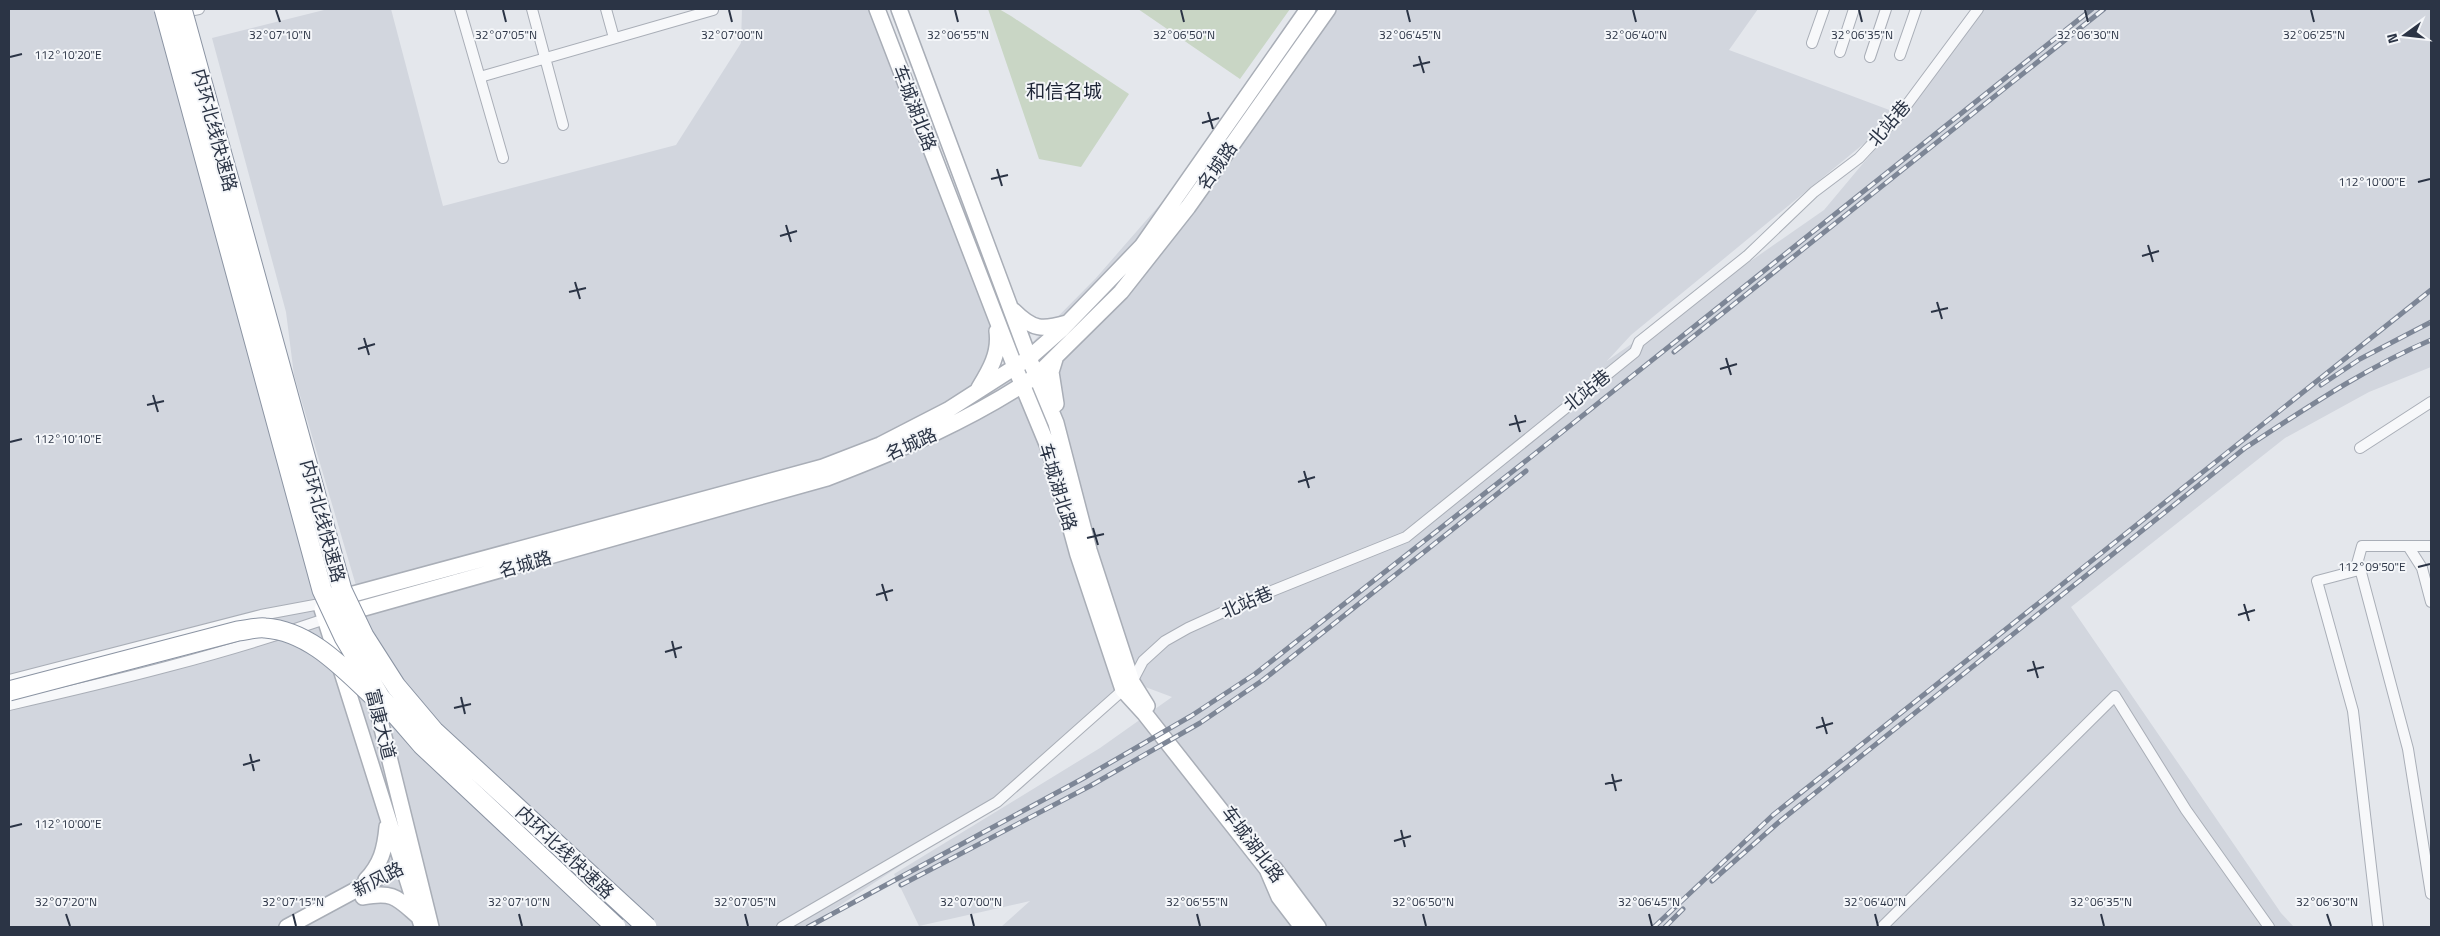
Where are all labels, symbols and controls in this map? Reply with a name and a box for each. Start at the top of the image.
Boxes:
north arrow [2380,10,2430,60]
text: 32°07'10"N [249,25,311,44]
text: 32°07'05"N [475,25,537,44]
text: 32°07'00"N [701,25,763,44]
text: 32°06'55"N [927,25,989,44]
text: 32°06'50"N [1153,25,1215,44]
text: 32°06'45"N [1379,25,1441,44]
text: 32°06'40"N [1605,25,1667,44]
text: 32°06'35"N [1831,25,1893,44]
text: 32°06'30"N [2057,25,2119,44]
text: 32°06'25"N [2283,25,2345,44]
text: N [2381,31,2403,46]
text: 112°10'20"E [34,45,102,64]
street label: 车城湖北路 [886,61,944,155]
street label: 内环北线快速路 [186,66,244,194]
district label: 和信名城 [1026,76,1102,105]
street label: 北站巷 [1861,94,1917,152]
street label: 名城路 [1190,136,1244,196]
text: 112°10'00"E [2338,172,2406,191]
street label: 北站巷 [1558,363,1616,417]
street label: 名城路 [881,421,941,467]
text: 112°10'10"E [34,429,102,448]
street label: 车城湖北路 [1032,440,1084,534]
street label: 内环北线快速路 [294,457,352,585]
street label: 名城路 [495,544,555,584]
text: 112°09'50"E [2338,557,2406,576]
street label: 北站巷 [1217,579,1277,625]
street label: 富康大道 [359,686,403,762]
street label: 内环北线快速路 [510,799,620,905]
street label: 车城湖北路 [1215,800,1291,888]
text: 112°10'00"E [34,814,102,833]
street label: 新风路 [348,855,408,903]
text: 32°07'20"N [35,892,97,911]
text: 32°07'15"N [262,892,324,911]
text: 32°07'10"N [488,892,550,911]
text: 32°07'05"N [714,892,776,911]
text: 32°07'00"N [940,892,1002,911]
text: 32°06'55"N [1166,892,1228,911]
text: 32°06'50"N [1392,892,1454,911]
text: 32°06'45"N [1618,892,1680,911]
text: 32°06'40"N [1844,892,1906,911]
text: 32°06'35"N [2070,892,2132,911]
text: 32°06'30"N [2296,892,2358,911]

